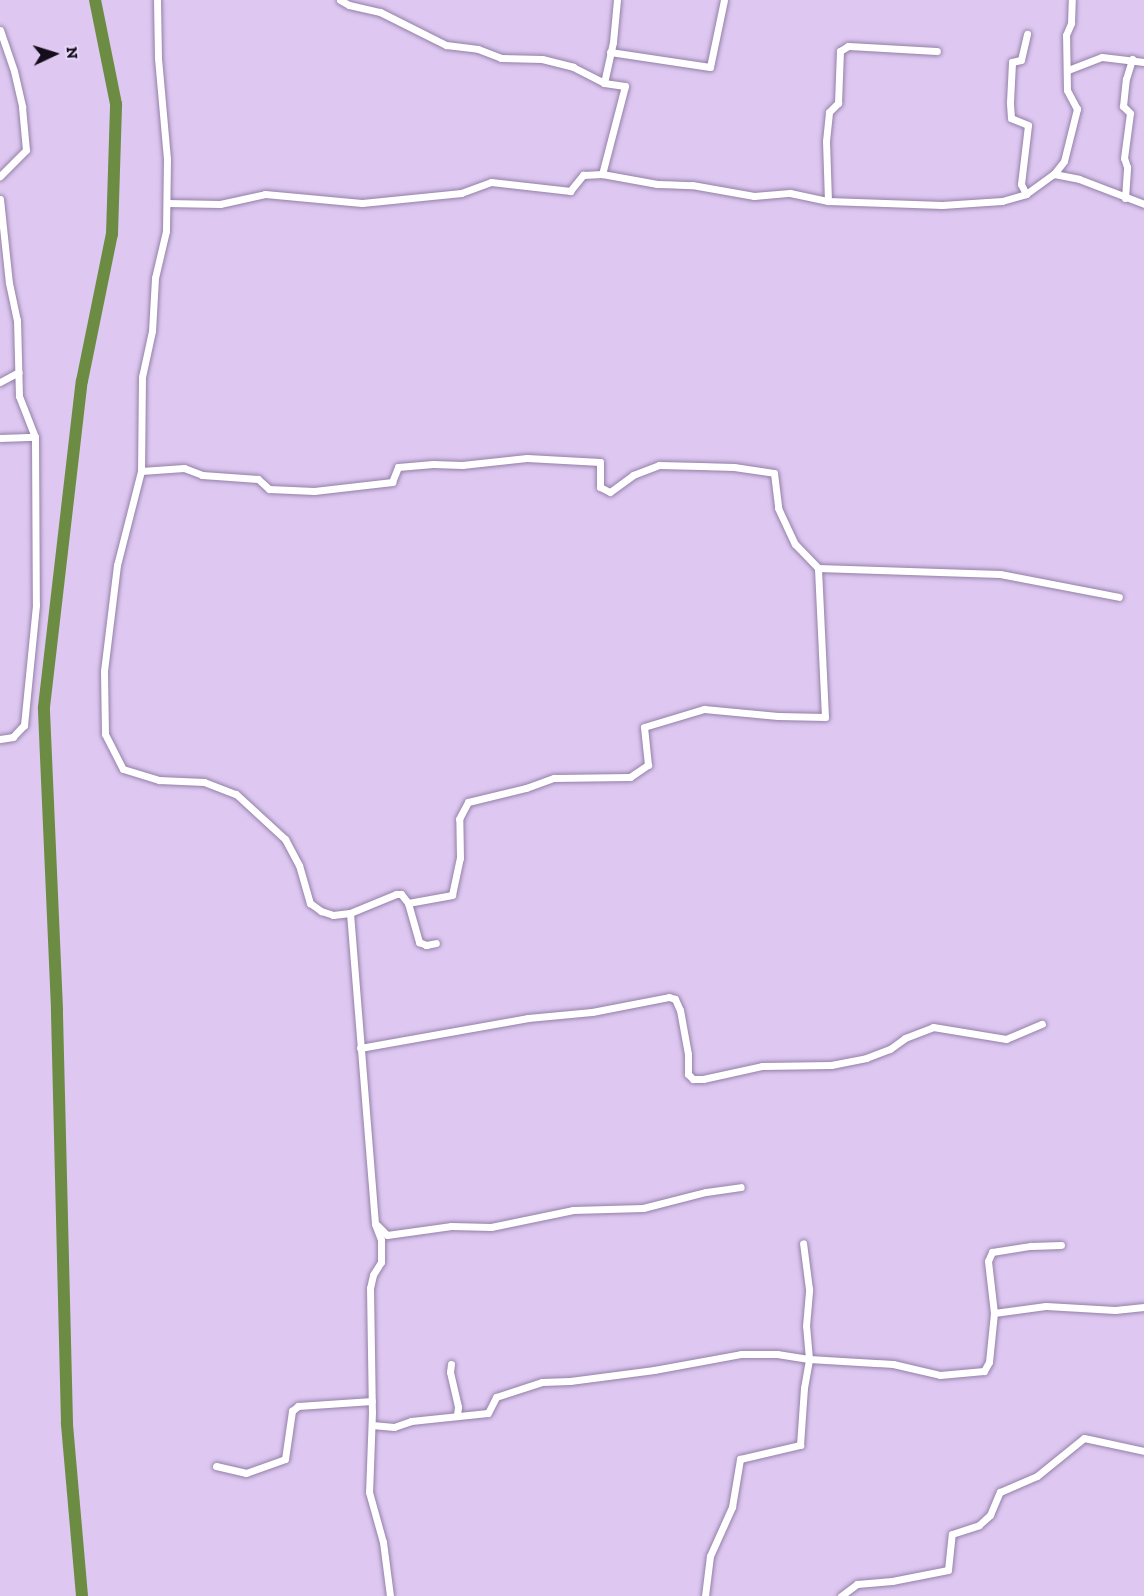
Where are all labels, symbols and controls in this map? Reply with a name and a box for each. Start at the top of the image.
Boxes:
north arrow [24,24,84,84]
text: N [63,46,82,59]

